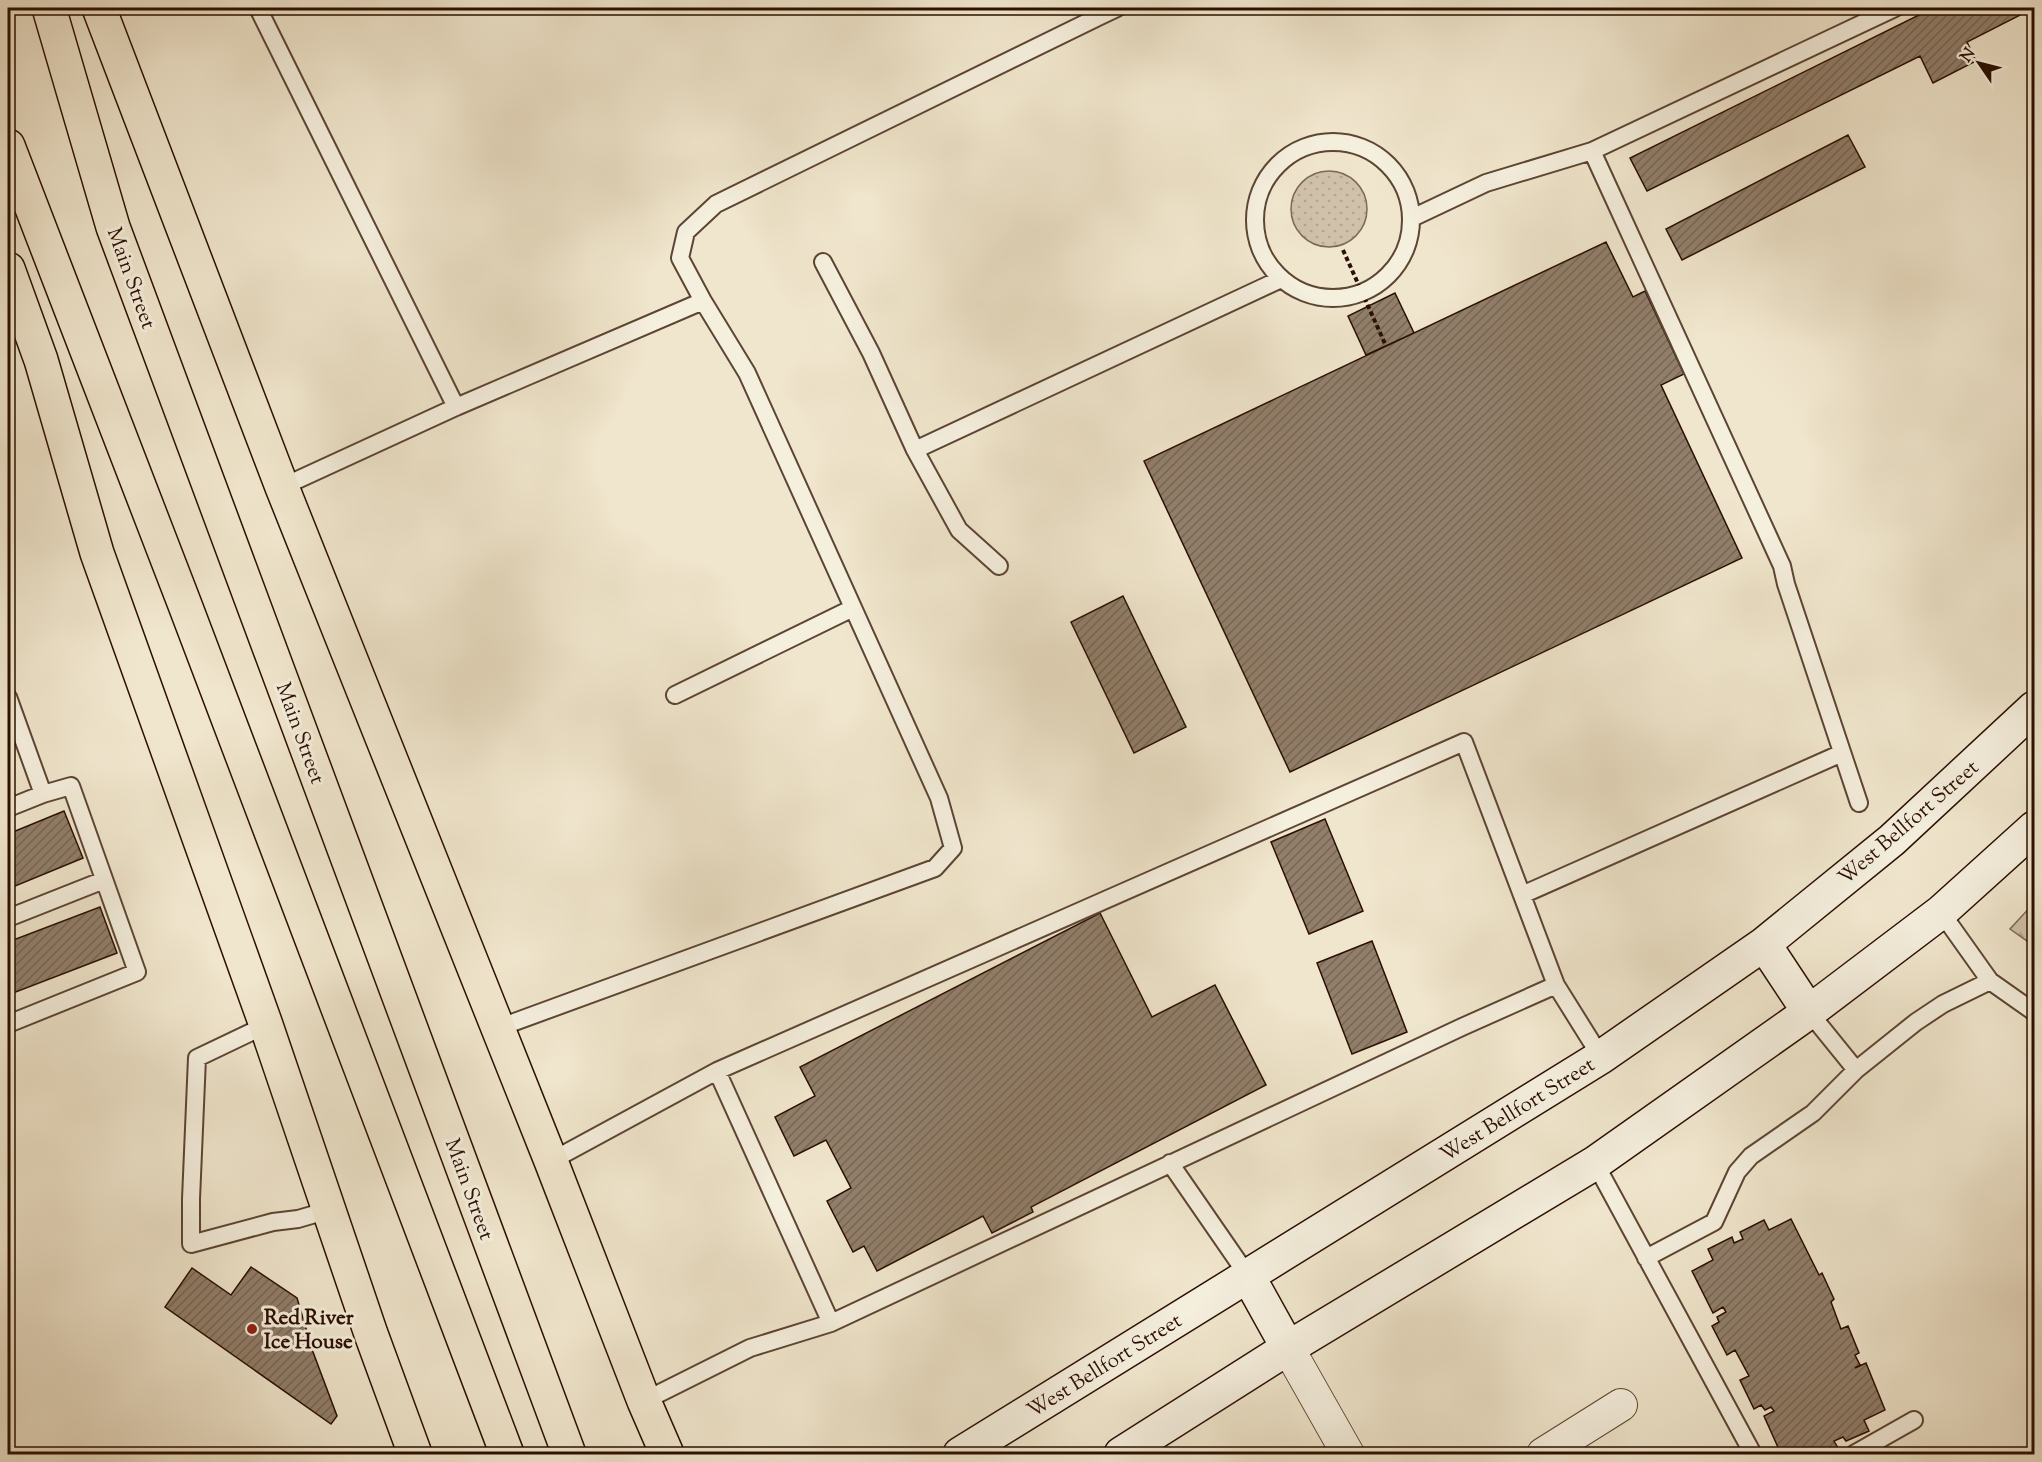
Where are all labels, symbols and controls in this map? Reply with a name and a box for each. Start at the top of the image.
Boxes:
north arrow [1949,33,2009,93]
text: N [1956,44,1982,68]
street label: Main Street [98,224,162,334]
street label: Main Street [267,679,331,789]
street label: West Bellfort Street [1832,754,1986,893]
street label: West Bellfort Street [1435,1051,1601,1170]
street label: Main Street [436,1135,500,1245]
place label: Red River Ice House [264,1304,354,1358]
street label: West Bellfort Street [1022,1307,1188,1426]
marker: Red River Ice House [245,1322,259,1336]

